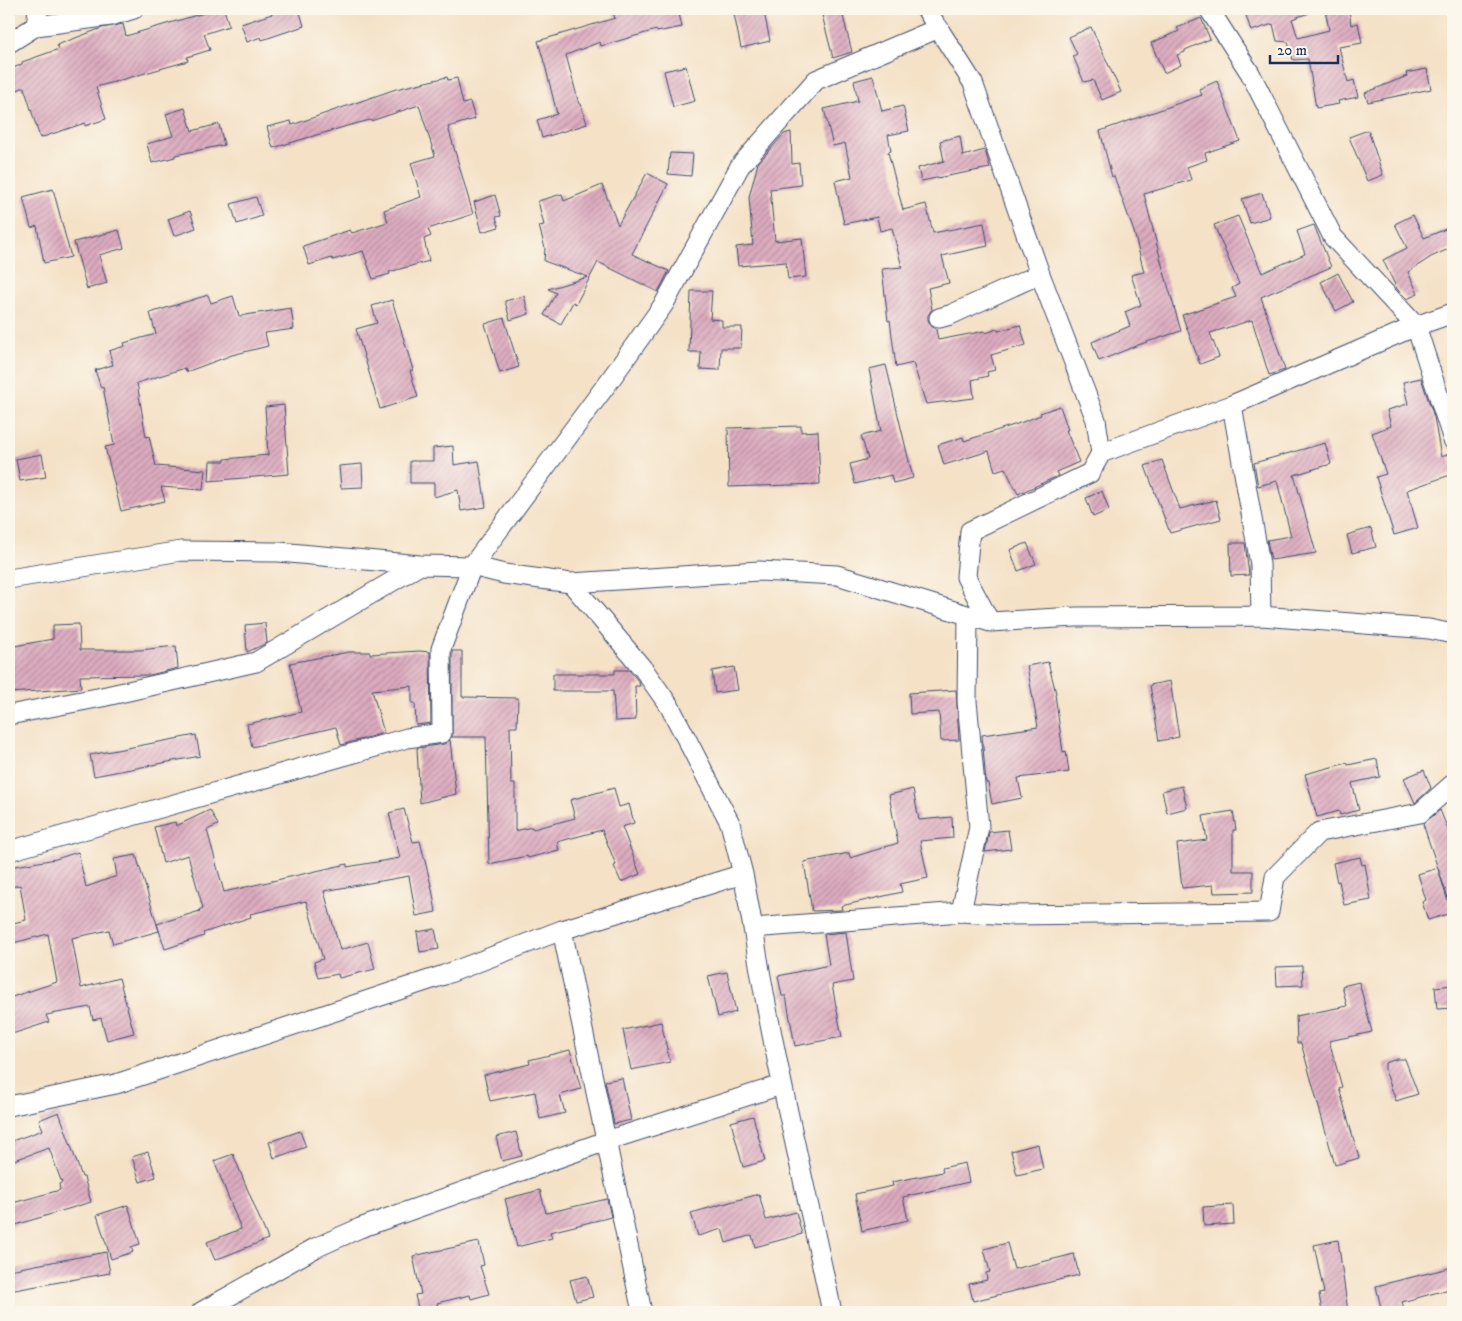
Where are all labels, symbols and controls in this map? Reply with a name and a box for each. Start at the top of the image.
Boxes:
scale bar [1270,32,1337,64]
text: 20 m [1277,41,1307,60]

